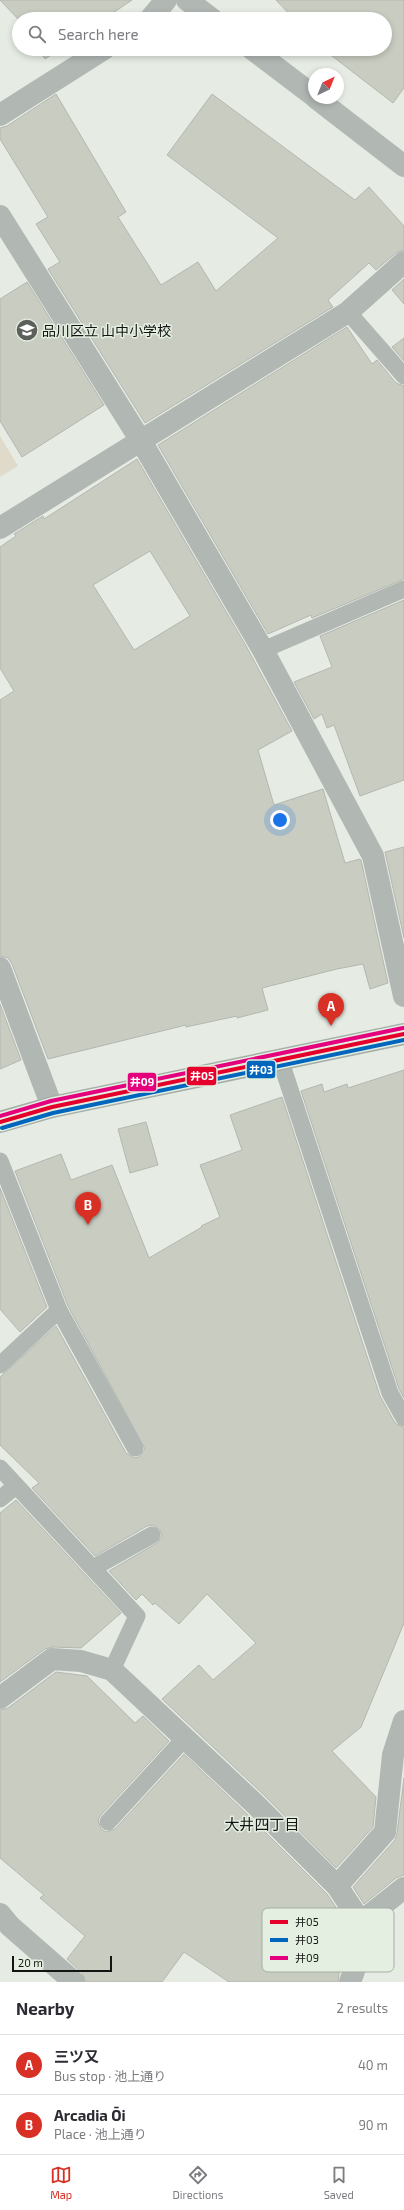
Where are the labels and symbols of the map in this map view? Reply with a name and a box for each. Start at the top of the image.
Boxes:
north arrow [308,68,344,104]
school or university icon: 品川区立 山中小学校 [14,317,40,343]
place label: 品川区立 山中小学校 [42,322,171,339]
your location [270,810,290,830]
pin: A [318,993,344,1026]
line badge: 井03 [246,1060,276,1079]
text: 井03 [249,1063,273,1076]
line badge: 井05 [186,1066,217,1086]
text: 井05 [190,1069,214,1082]
line badge: 井09 [127,1072,157,1092]
text: 井09 [130,1075,154,1088]
pin: B [75,1192,101,1225]
district label: 大井四丁目 [224,1815,300,1833]
legend [262,1908,394,1972]
text: 井05 [295,1915,319,1928]
text: 井03 [295,1933,319,1946]
text: 井09 [295,1951,319,1964]
scale bar [12,1954,112,1973]

